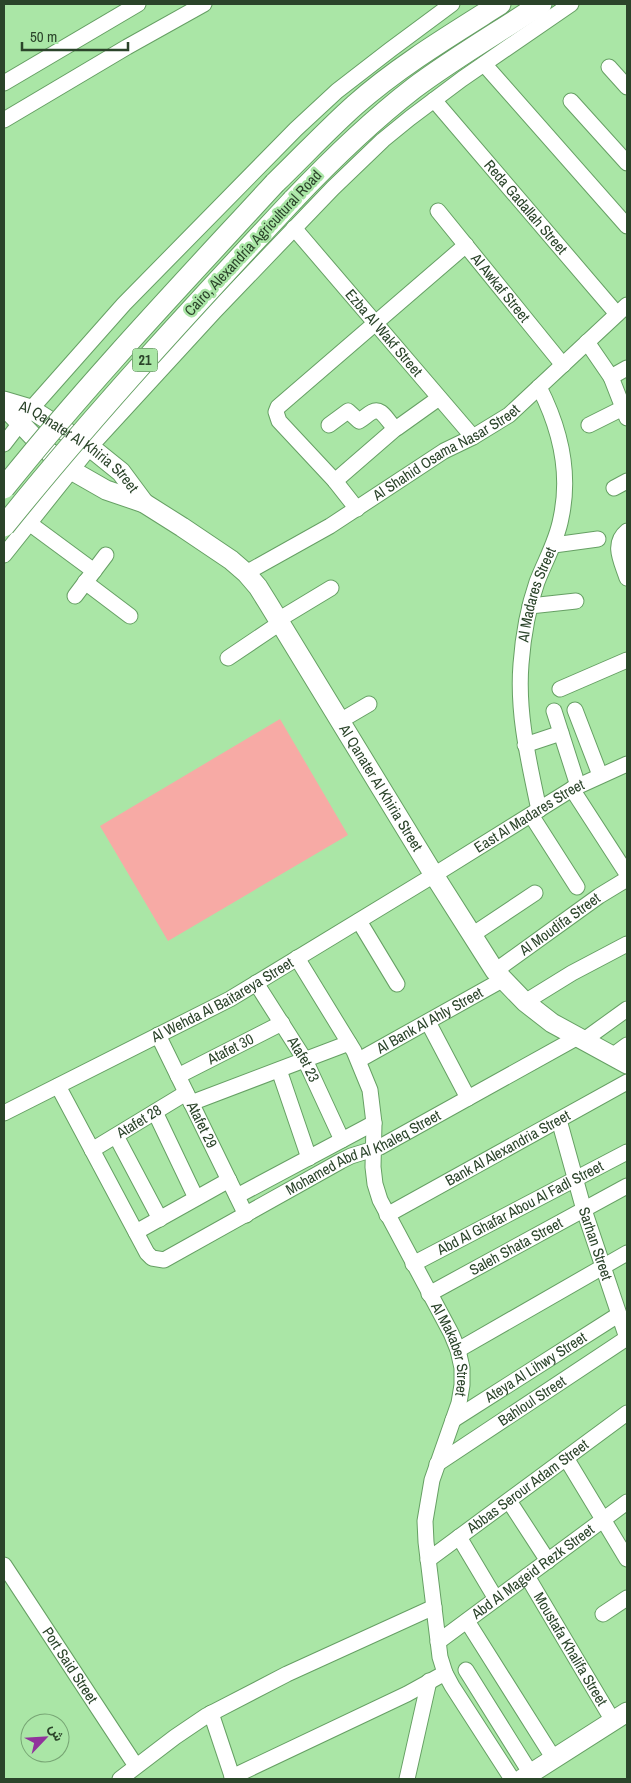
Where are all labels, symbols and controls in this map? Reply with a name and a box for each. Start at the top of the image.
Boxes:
scale bar [22,20,129,52]
text: 50 m [30,26,57,47]
street label: Reda Gadallah Street [480,155,573,259]
street label: Cairo, Alexandria Agricultural Road [179,165,326,320]
street label: Al Awkaf Street [466,248,536,327]
street label: Ezba Al Wakf Street [341,284,428,381]
road number: 21 [132,348,158,372]
street label: Al Qanater Al Khiria Street [16,395,144,497]
street label: Al Shahid Osama Nasar Street [368,399,525,506]
street label: Al Madares Street [512,543,561,644]
street label: Al Qanater Al Khiria Street [334,719,428,855]
street label: East Al Madares Street [470,774,588,857]
street label: Al Moudifa Street [514,887,605,961]
street label: Al Wehda Al Baitareya Street [147,952,298,1047]
street label: Al Bank Al Ahly Street [371,981,487,1059]
street label: Atafet 30 [203,1028,257,1070]
street label: Atafet 23 [282,1031,325,1086]
street label: Atafet 29 [182,1097,223,1152]
street label: Atafet 28 [111,1099,165,1143]
street label: Mohamed Abd Al Khaleq Street [282,1104,445,1200]
street label: Bank Al Alexandria Street [441,1104,574,1191]
street label: Abd Al Ghafar Abou Al Fadl Street [432,1155,607,1260]
street label: Sarhan Street [574,1204,618,1283]
street label: Saleh Shata Street [465,1212,567,1280]
street label: Al Makaber Street [426,1297,474,1399]
street label: Ateya Al Lihwy Street [480,1326,591,1408]
street label: Bahloul Street [494,1370,570,1431]
street label: Abbas Serour Adam Street [461,1434,593,1538]
street label: Abd Al Mageid Rezk Street [466,1519,599,1624]
street label: Moustafa Khalifa Street [529,1588,613,1710]
street label: Port Said Street [37,1623,103,1708]
north arrow [20,1713,70,1763]
text: ش [45,1721,69,1744]

